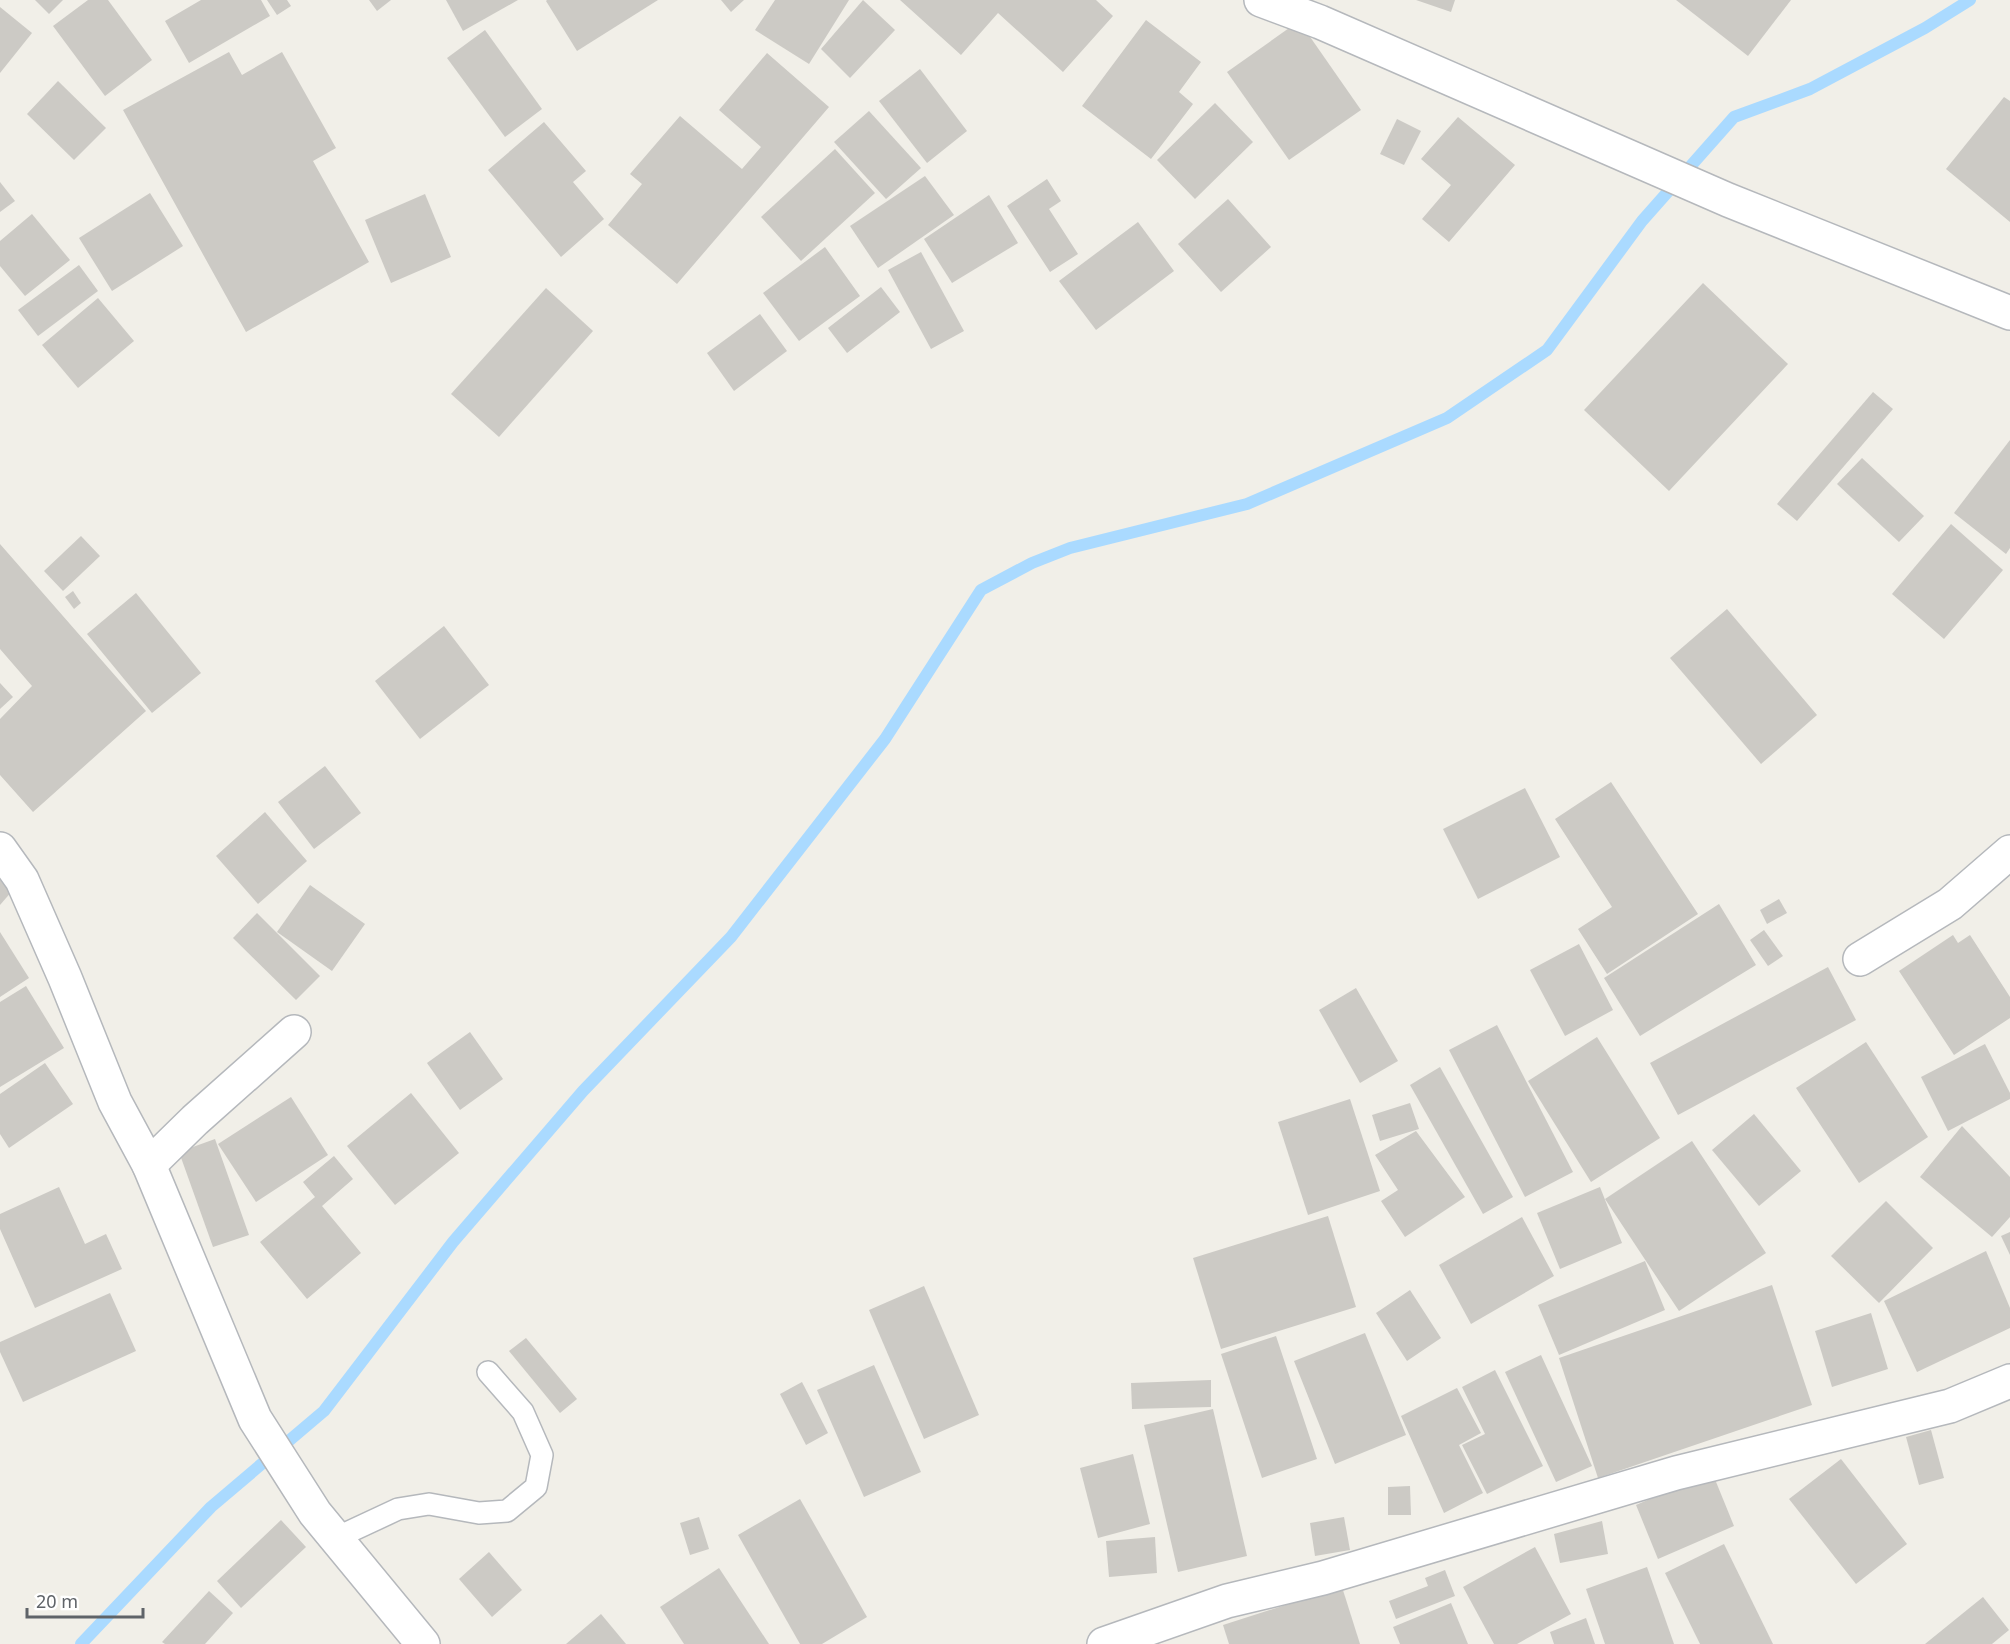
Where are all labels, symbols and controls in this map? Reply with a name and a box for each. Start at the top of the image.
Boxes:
scale bar [27,1581,142,1619]
text: 20 m [36,1589,78,1613]

